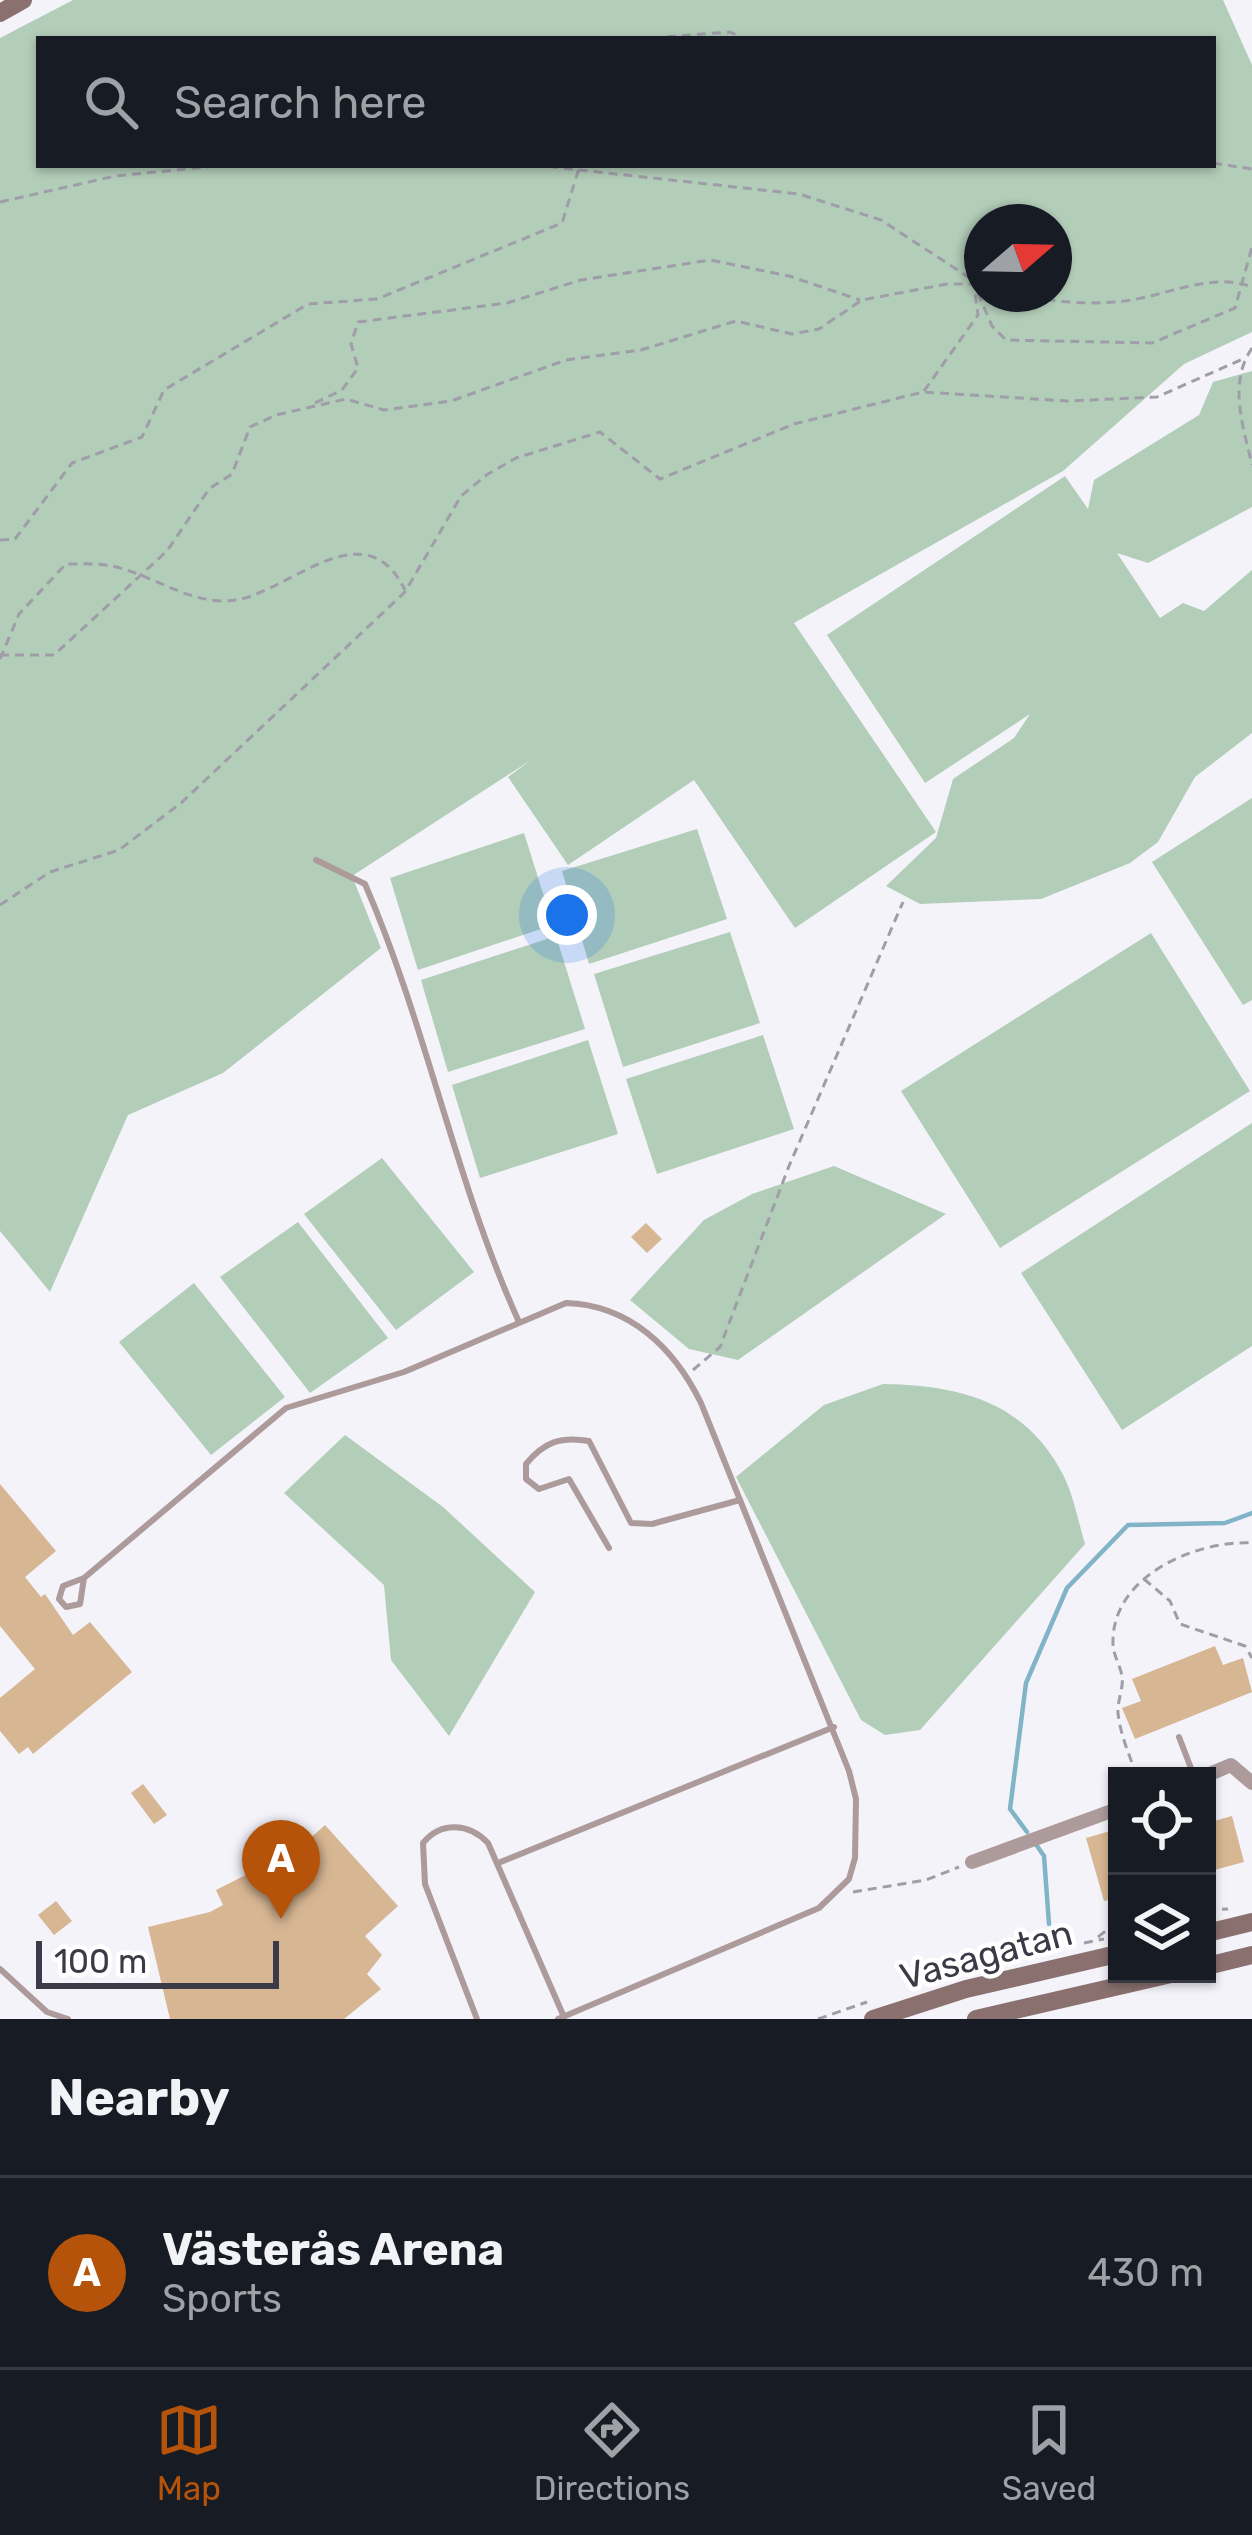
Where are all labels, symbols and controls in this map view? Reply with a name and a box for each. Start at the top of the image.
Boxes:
search box [36,36,1216,168]
icon: search [78,69,144,135]
text: Search here [174,76,426,129]
north arrow [964,204,1072,312]
your location [537,885,597,945]
map controls [1108,1767,1216,1983]
button: locate [1108,1767,1216,1875]
pin: A [242,1820,320,1919]
button: layers [1108,1875,1216,1983]
street label: Vasagatan [895,1911,1077,1998]
scale bar [36,1935,279,1988]
text: 100 m [54,1942,147,1981]
text: Nearby [48,2067,230,2128]
text: Västerås Arena [162,2223,504,2276]
text: A [73,2250,101,2296]
text: 430 m [1087,2250,1204,2296]
text: Sports [162,2276,282,2322]
tab: Map [156,2397,222,2508]
tab: Directions [534,2397,690,2508]
tab: Saved [1002,2397,1096,2508]

